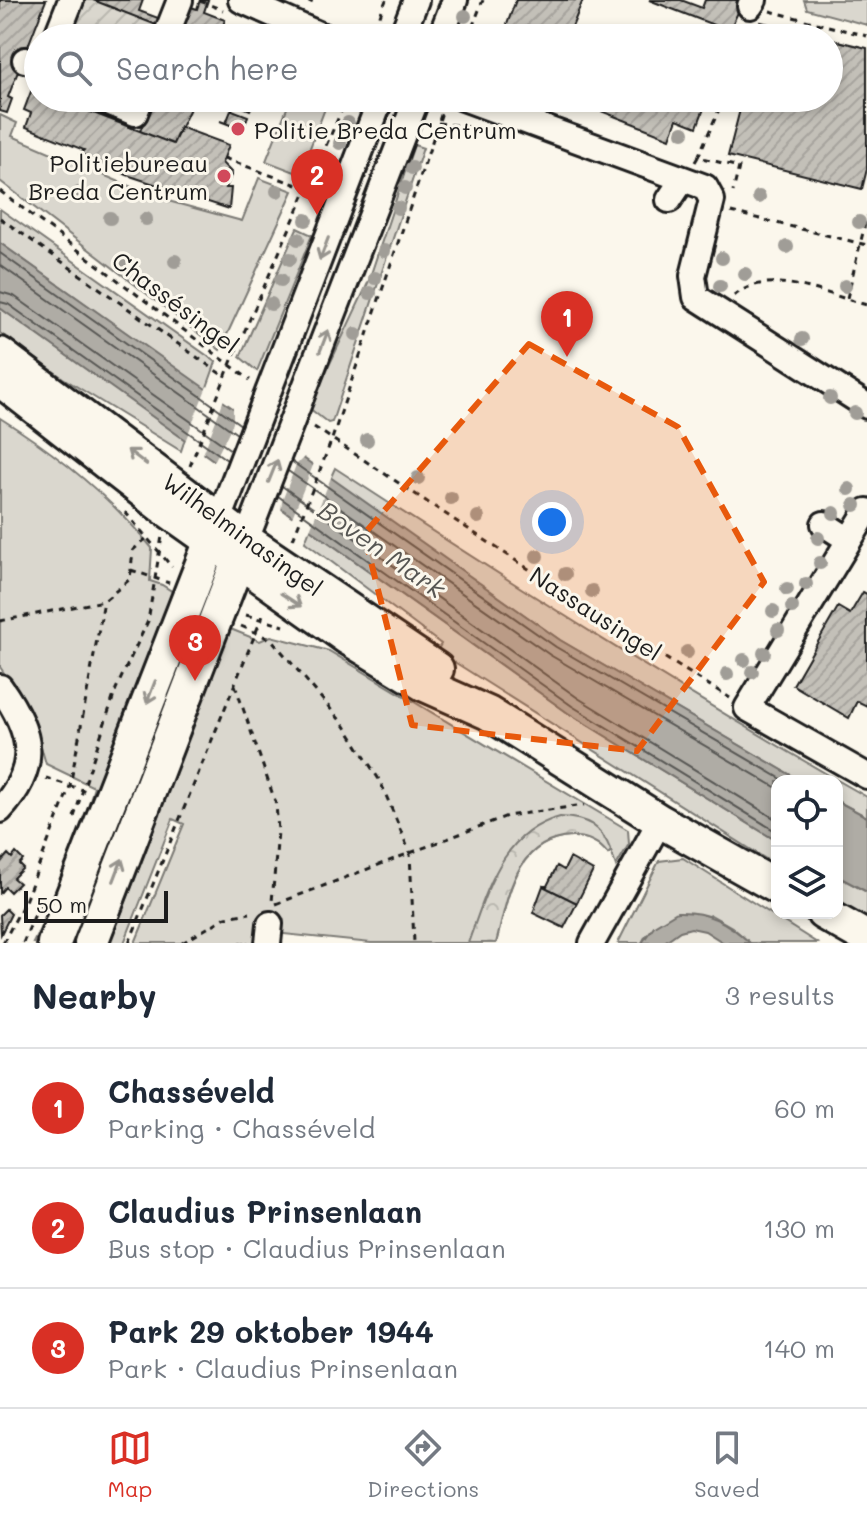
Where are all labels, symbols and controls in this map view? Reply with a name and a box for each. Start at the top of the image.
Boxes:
search box [24,24,843,112]
icon: search [52,46,96,90]
text: Search here [116,48,299,88]
place label: Politie Breda Centrum [254,114,517,145]
marker: Politie Breda Centrum [229,120,247,138]
place label: Politiebureau Breda Centrum [28,147,208,206]
pin: 2 [291,149,343,215]
marker: Politiebureau Breda Centrum [215,167,233,185]
one-way arrow [316,237,330,261]
street label: Chassésingel [106,244,246,360]
pin: 1 [541,291,593,357]
one-way arrow [317,329,332,354]
one-way arrow [126,448,148,465]
one-way arrow [267,459,281,484]
street label: Wilhelminasingel [157,465,329,603]
water label: Boven Mark [312,493,453,606]
your location [532,502,572,542]
street label: Nassausingel [524,559,668,667]
one-way arrow [280,592,302,609]
pin: 3 [169,615,221,681]
one-way arrow [142,679,157,704]
map controls [771,775,843,919]
button: locate [771,775,843,847]
button: layers [771,847,843,919]
one-way arrow [112,858,126,883]
scale bar [24,887,168,923]
text: 50 m [36,890,87,919]
text: Nearby [32,973,157,1018]
text: 3 results [725,978,835,1012]
text: Chasséveld [108,1071,275,1111]
text: 1 [52,1091,64,1125]
text: 60 m [774,1091,835,1125]
text: Parking · Chasséveld [108,1111,375,1145]
text: Claudius Prinsenlaan [108,1191,422,1231]
text: 2 [51,1211,65,1245]
text: 130 m [763,1211,835,1245]
text: Bus stop · Claudius Prinsenlaan [108,1231,506,1265]
text: Park 29 oktober 1944 [108,1311,434,1351]
text: 3 [50,1331,66,1365]
text: 140 m [763,1331,835,1365]
text: Park · Claudius Prinsenlaan [108,1351,458,1385]
tab: Map [108,1426,152,1503]
tab: Directions [367,1426,479,1503]
tab: Saved [694,1426,759,1503]

